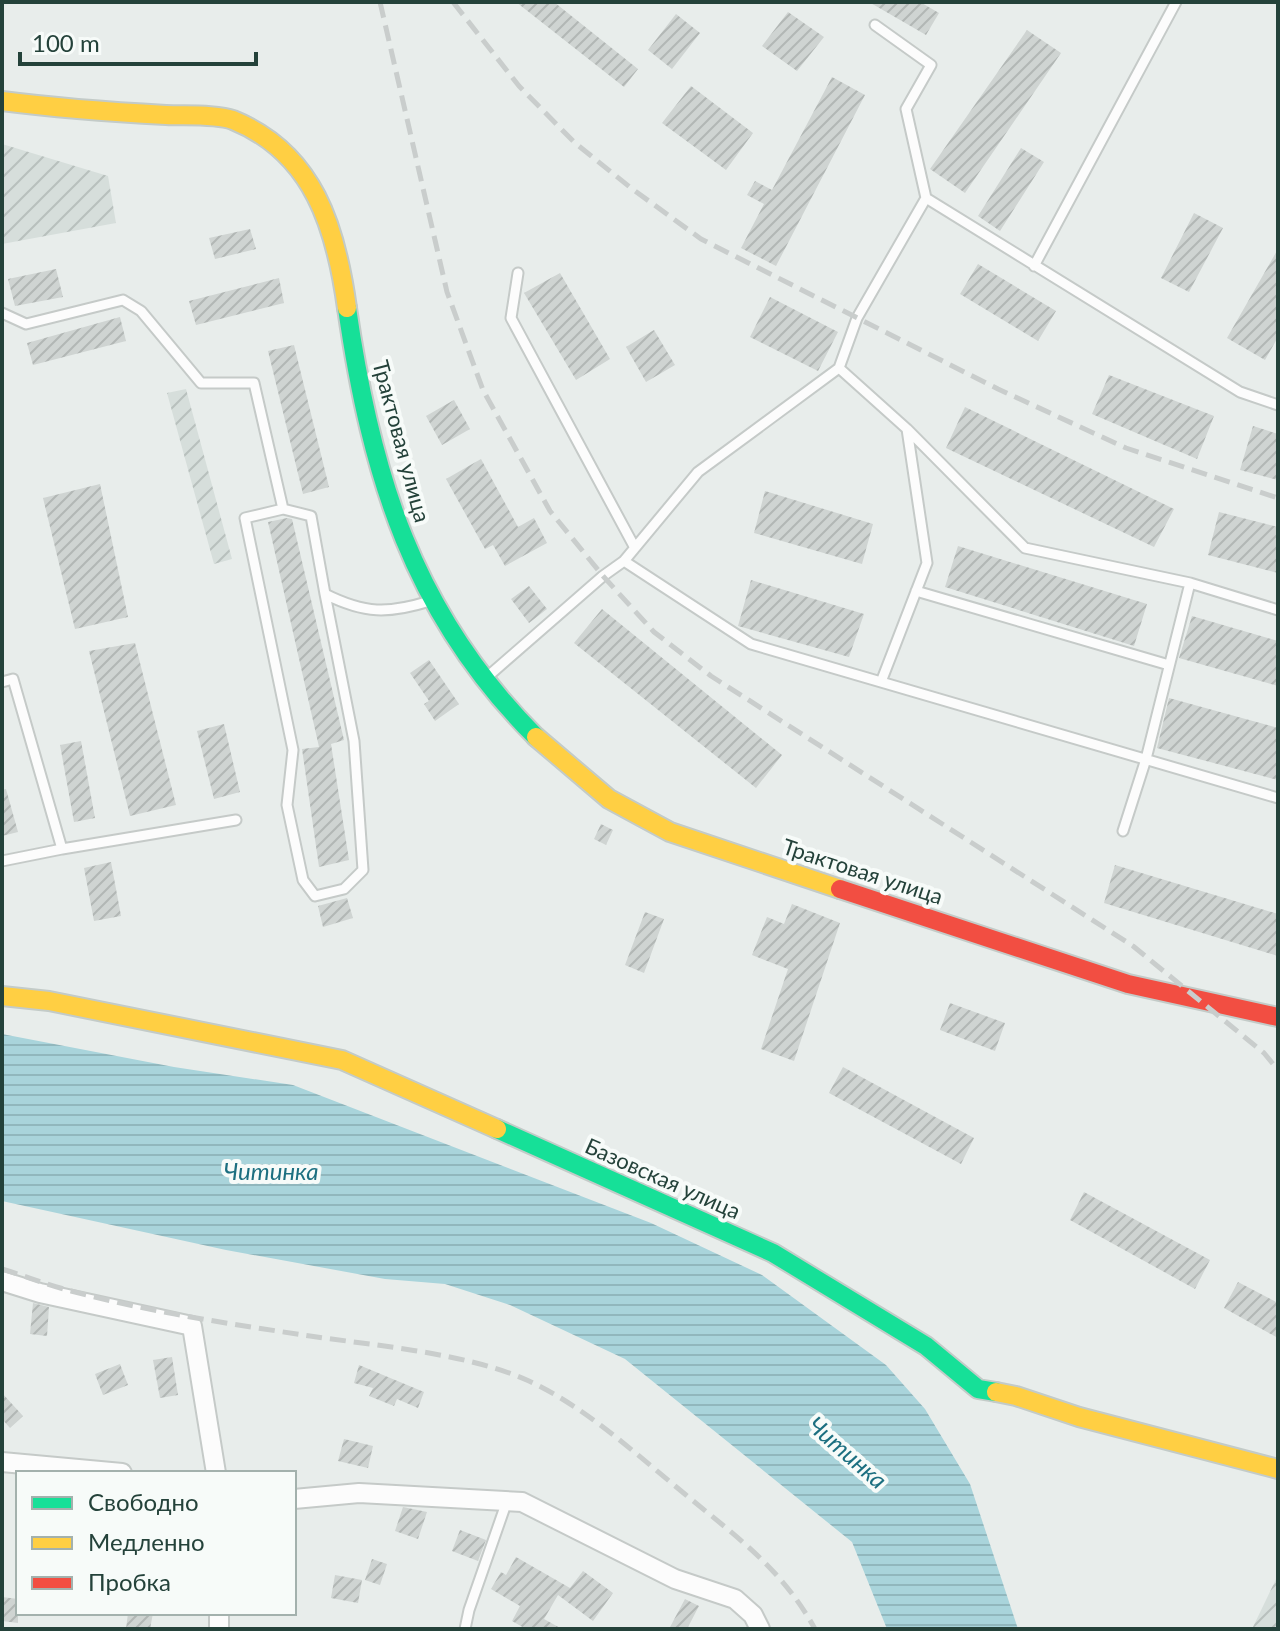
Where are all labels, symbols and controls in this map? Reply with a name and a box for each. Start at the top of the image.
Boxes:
scale bar [20,16,256,66]
text: 100 m [32,28,100,57]
street label: Трактовая улица [367,357,437,525]
street label: Трактовая улица [780,832,946,910]
street label: Базовская улица [581,1132,745,1224]
water label: Читинка [224,1156,318,1185]
water label: Читинка [803,1410,893,1494]
legend [16,1471,296,1615]
text: Свободно [88,1487,199,1516]
text: Медленно [88,1527,205,1556]
text: Пробка [88,1567,171,1596]

